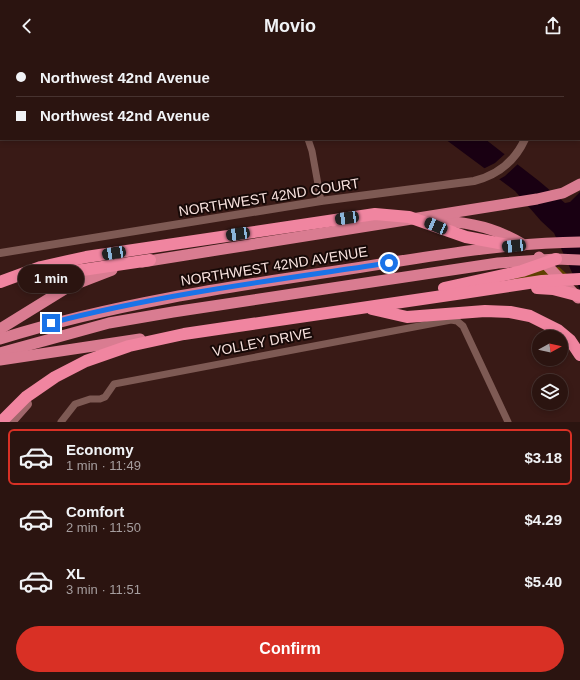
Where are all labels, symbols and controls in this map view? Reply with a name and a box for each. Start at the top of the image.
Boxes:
icon: back [16,15,38,37]
icon: share [542,15,564,37]
text: Movio [264,16,316,36]
text: Northwest 42nd Avenue [40,69,210,86]
text: Northwest 42nd Avenue [40,107,210,124]
street label: NORTHWEST 42ND COURT [177,175,361,219]
car [334,210,360,226]
car [423,216,449,236]
car [225,226,251,242]
car [501,239,527,253]
street label: NORTHWEST 42ND AVENUE [179,243,369,289]
car [101,245,127,261]
route start [380,254,398,272]
callout: 1 min [18,265,84,293]
text: 1 min [34,271,68,286]
route end [42,314,60,332]
street label: VOLLEY DRIVE [211,325,313,359]
north arrow [532,330,568,366]
map controls [532,330,568,410]
button: layers [532,374,568,410]
icon: car [18,439,54,475]
text: Economy [66,441,134,458]
text: $3.18 [524,449,562,466]
text: 1 min · 11:49 [66,458,141,473]
icon: car [18,501,54,537]
text: Comfort [66,503,124,520]
text: $4.29 [524,511,562,528]
text: 2 min · 11:50 [66,520,141,535]
icon: car [18,563,54,599]
text: XL [66,565,85,582]
text: $5.40 [524,573,562,590]
text: 3 min · 11:51 [66,582,141,597]
button: Confirm [16,626,564,672]

